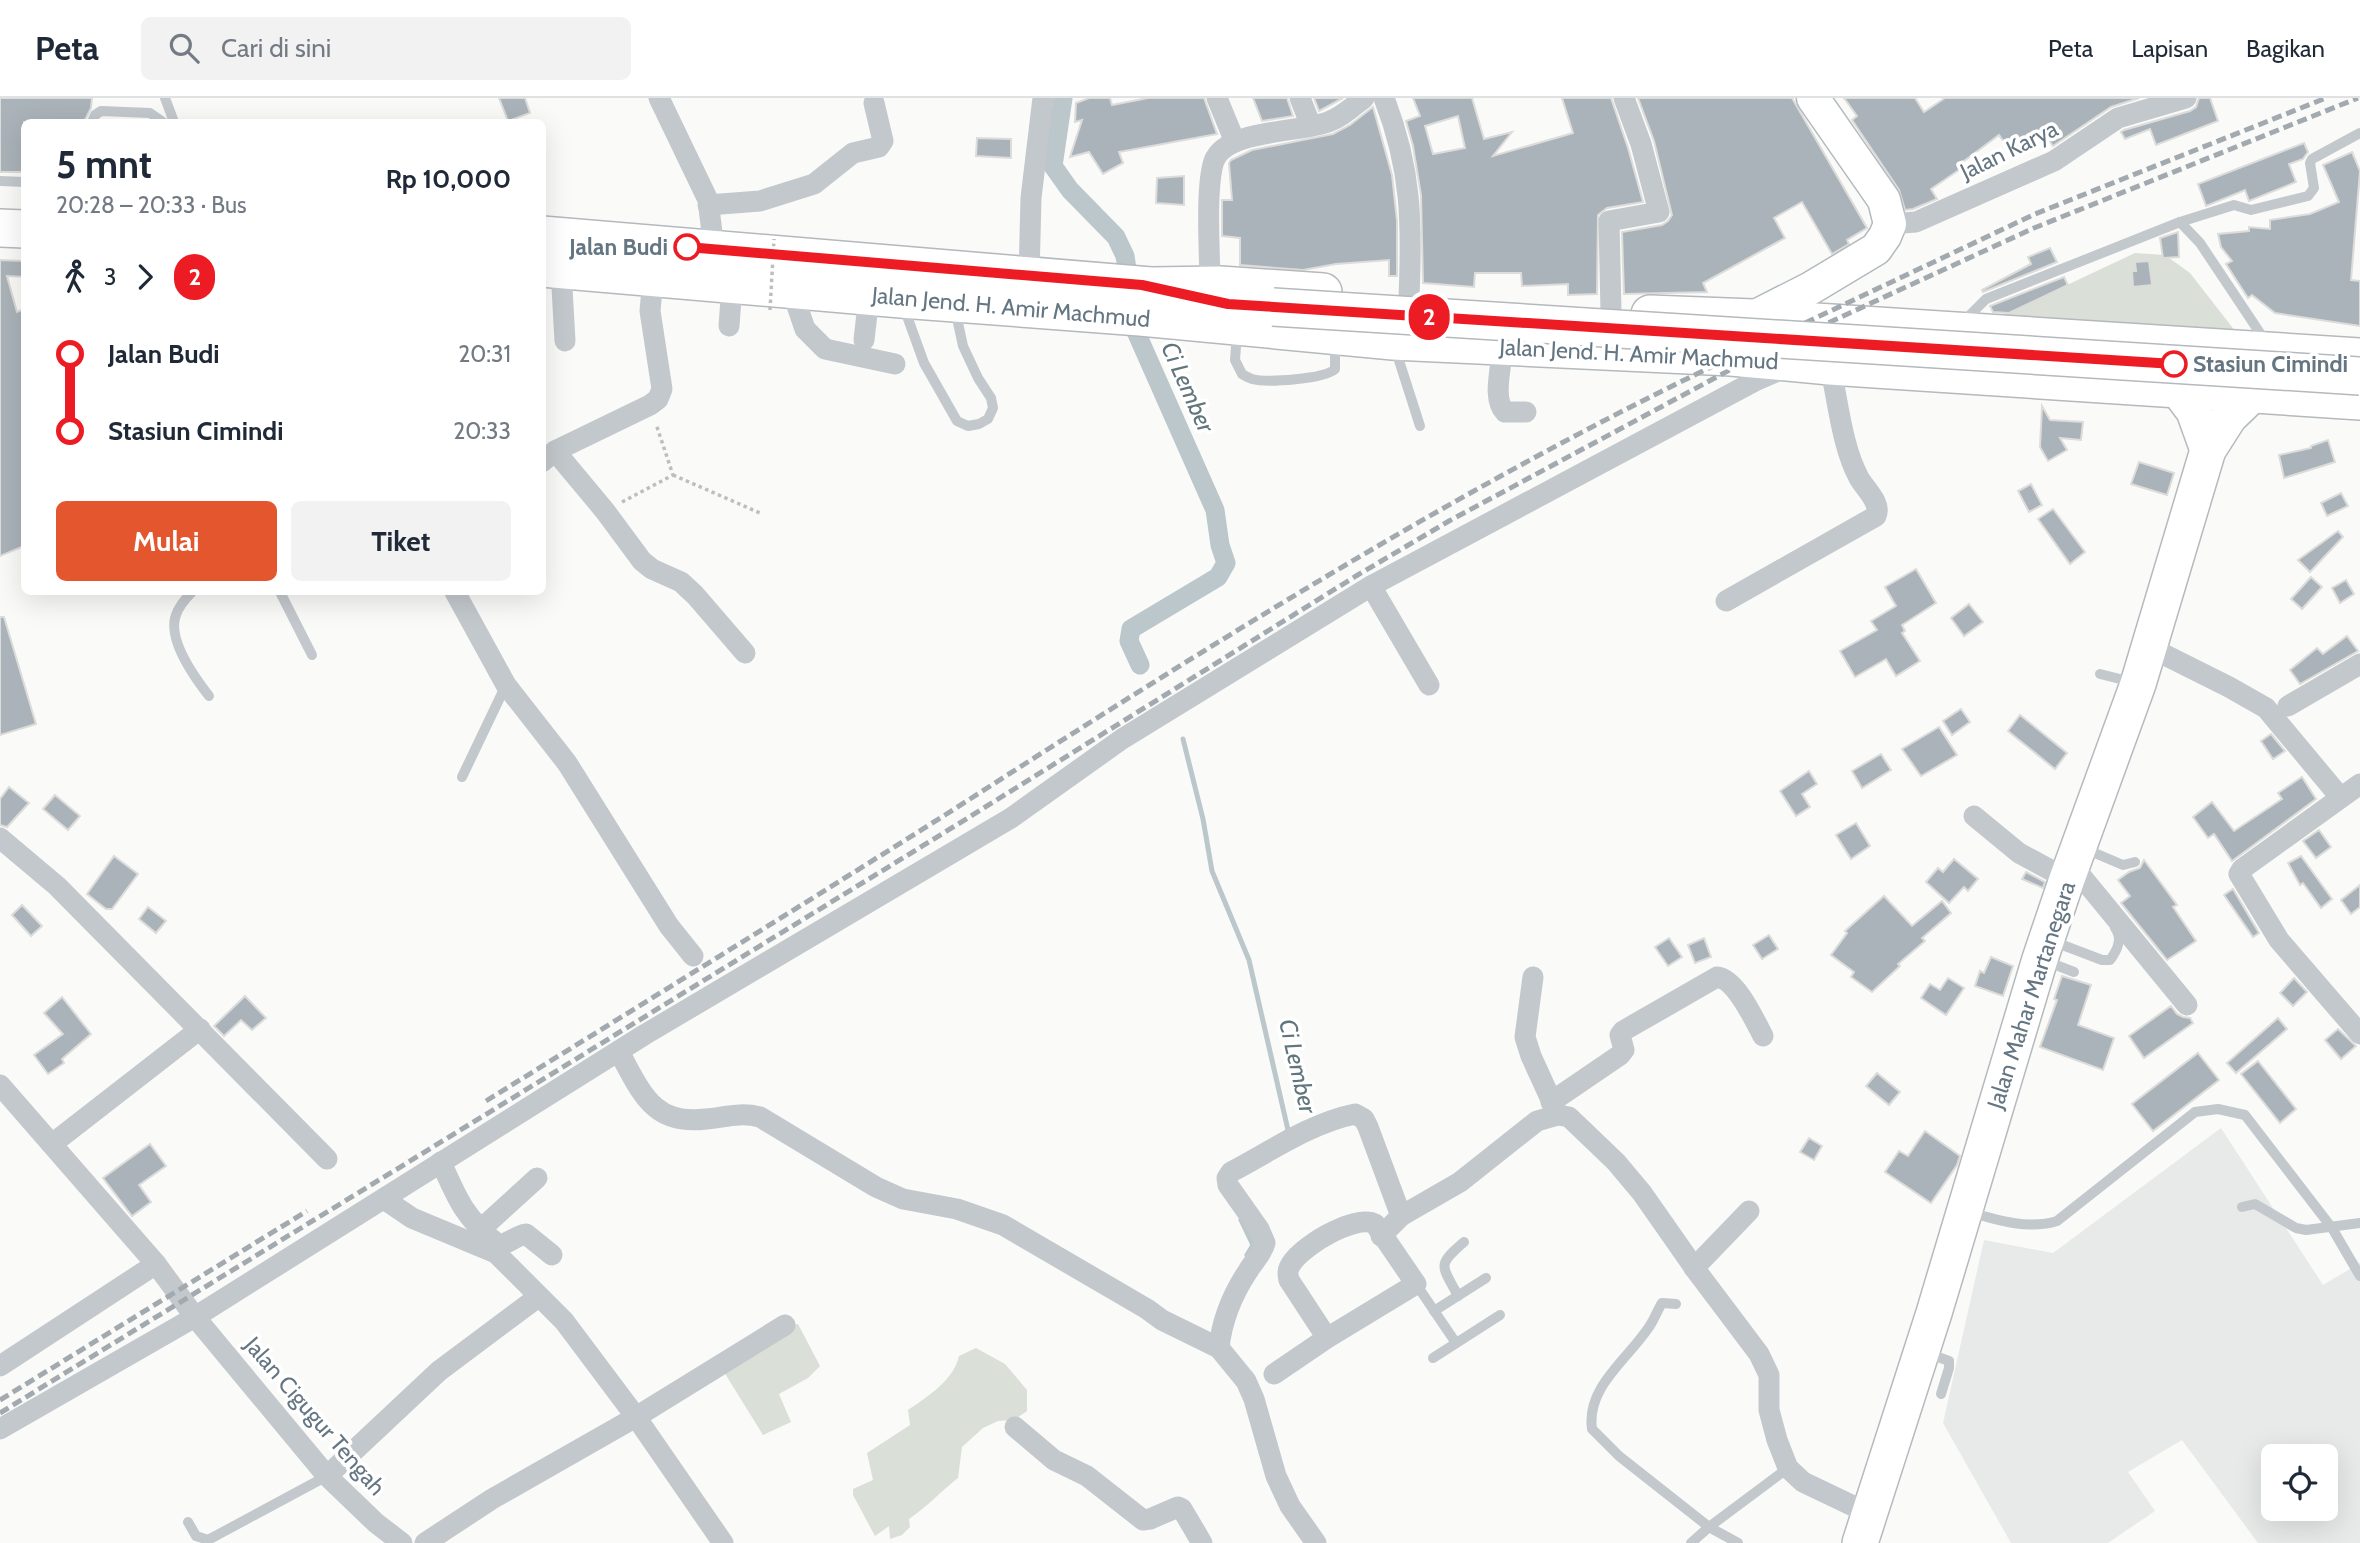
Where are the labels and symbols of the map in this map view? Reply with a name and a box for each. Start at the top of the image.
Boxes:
street label: Jalan Karya [1955,114,2062,186]
place label: Jalan Budi [568,233,668,261]
marker: Jalan Budi [674,234,700,260]
street label: Jalan Jend. H. Amir Machmud [870,281,1151,333]
line badge: 2 [1406,294,1452,340]
street label: Jalan Jend. H. Amir Machmud [1498,333,1779,375]
water label: Ci Lember [1155,337,1221,438]
place label: Stasiun Cimindi [2193,350,2348,378]
marker: Stasiun Cimindi [2161,351,2187,377]
street label: Jalan Mahar Martanegara [1981,878,2081,1113]
water label: Ci Lember [1273,1016,1323,1118]
street label: Jalan Cigugur Tengah [238,1330,391,1501]

